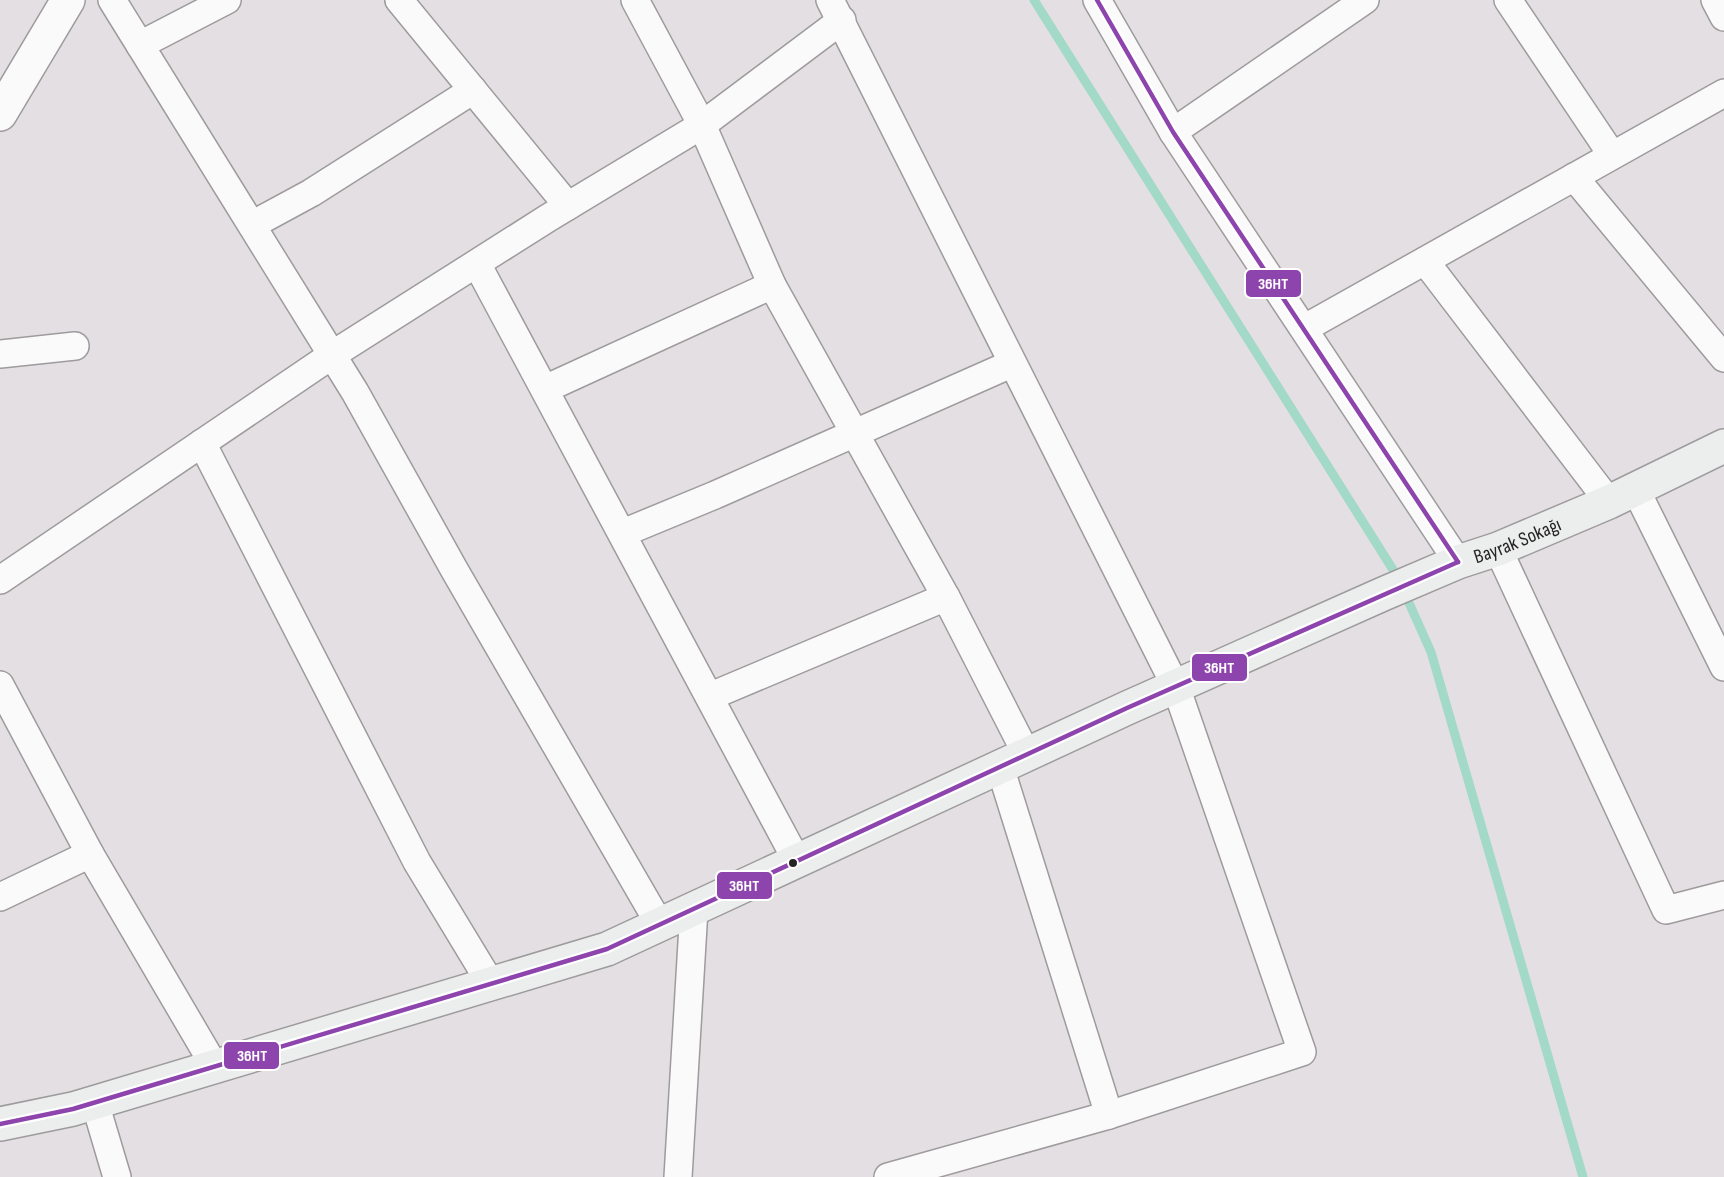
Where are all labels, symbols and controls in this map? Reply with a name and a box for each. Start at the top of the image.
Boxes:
line badge: 36HT [1245,269,1302,298]
text: 36HT [1258,275,1288,294]
street label: Bayrak Sokağı [1471,513,1565,569]
line badge: 36HT [1191,653,1248,682]
text: 36HT [1204,659,1234,678]
unlabelled marker [787,857,799,869]
line badge: 36HT [716,871,773,900]
text: 36HT [729,877,759,896]
line badge: 36HT [223,1041,280,1070]
text: 36HT [237,1047,267,1066]

